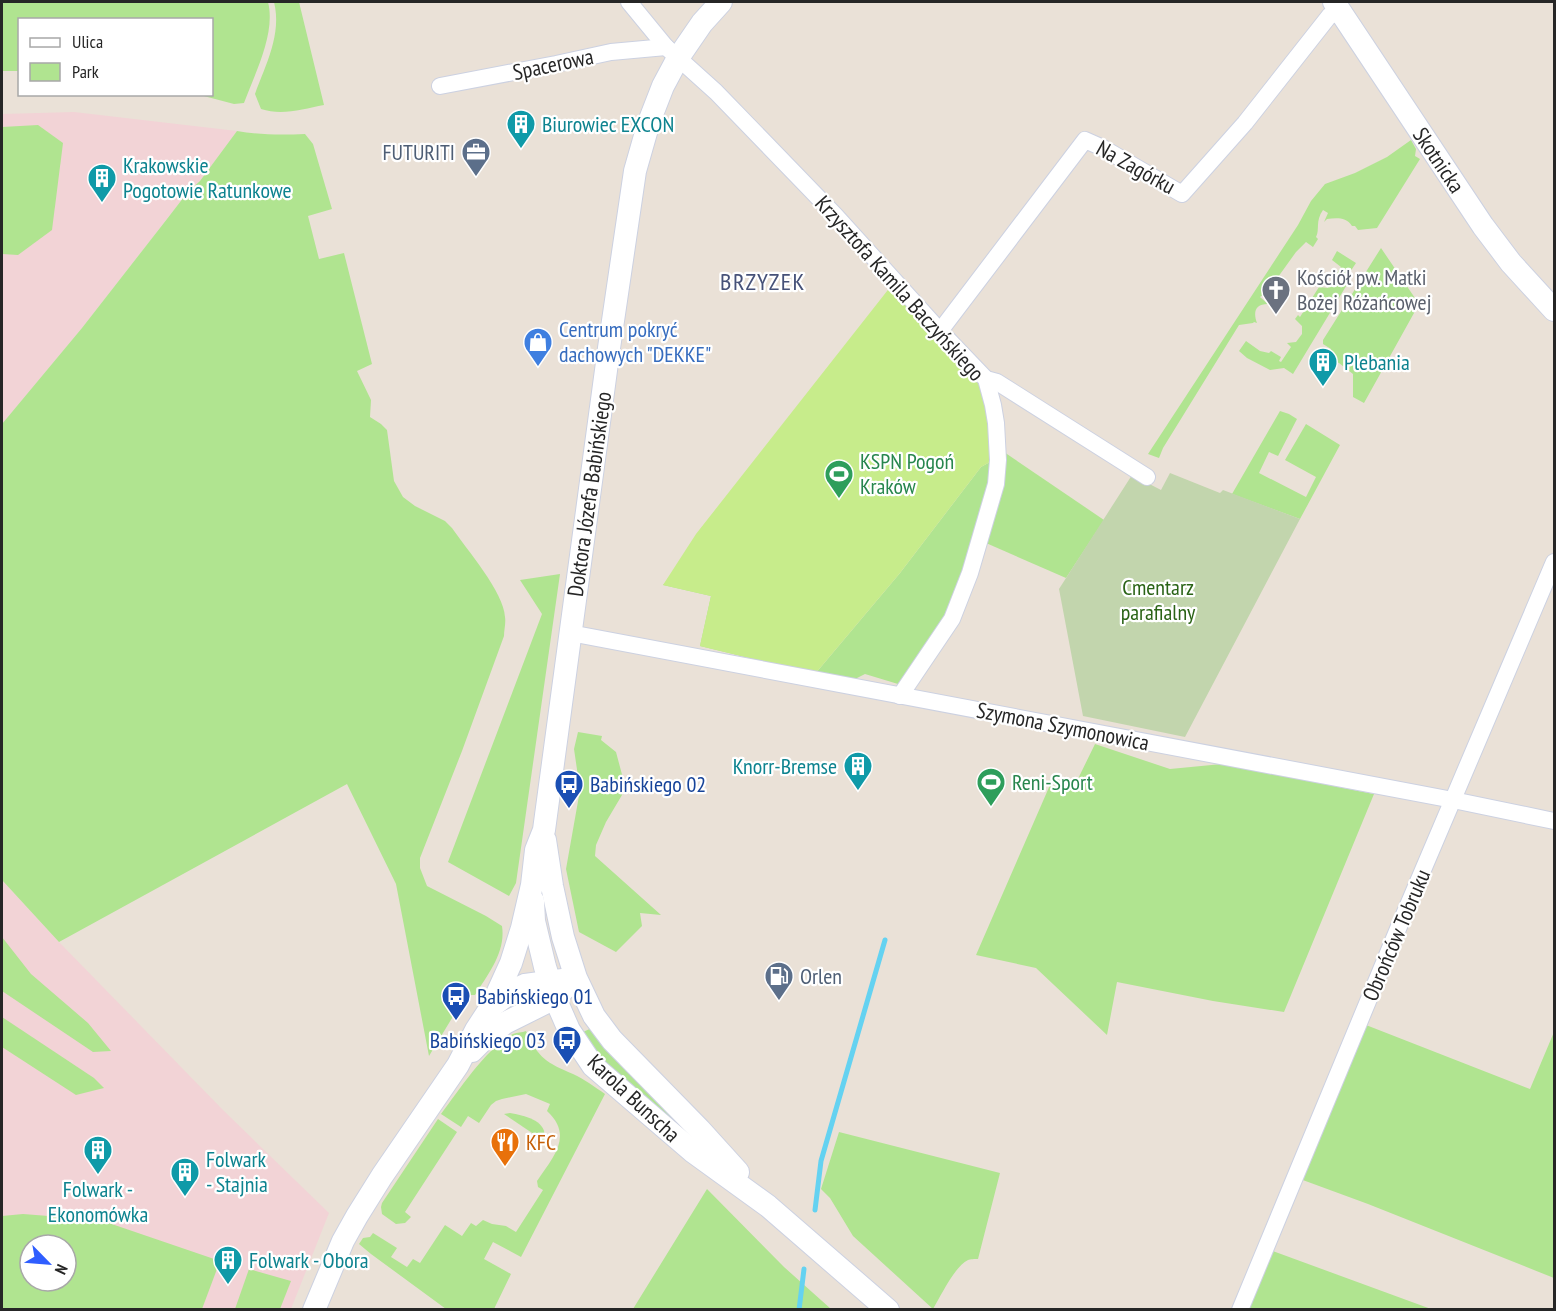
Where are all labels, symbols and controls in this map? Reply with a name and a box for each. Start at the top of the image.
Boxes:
legend [18,18,213,96]
text: Ulica [72,30,103,53]
street label: Spacerowa [510,42,596,86]
text: Park [72,60,99,83]
building icon: Biurowiec EXCON [505,108,537,150]
place label: Biurowiec EXCON [542,110,674,138]
street label: Skotnicka [1407,122,1471,198]
street label: Na Zagórku [1092,134,1180,200]
office icon: FUTURITI [460,136,492,178]
place label: FUTURITI [383,138,455,166]
place label: Krakowskie Pogotowie Ratunkowe [123,151,292,204]
building icon: Krakowskie Pogotowie Ratunkowe [86,162,118,204]
street label: Krzysztofa Kamila Baczyńskiego [809,189,991,387]
place label: Kościół pw. Matki Bożej Różańcowej [1297,263,1431,316]
district label: BRZYZEK [720,266,806,297]
church icon: Kościół pw. Matki Bożej Różańcowej [1260,274,1292,316]
place label: Centrum pokryć dachowych "DEKKE" [559,315,711,368]
shop icon: Centrum pokryć dachowych "DEKKE" [522,326,554,368]
building icon: Plebania [1307,346,1339,388]
place label: Plebania [1344,348,1410,376]
street label: Doktora Józefa Babińskiego [561,390,617,598]
place label: KSPN Pogoń Kraków [860,447,954,500]
sports icon: KSPN Pogoń Kraków [823,458,855,500]
park label: Cmentarz parafialny [1121,573,1196,626]
street label: Szymona Szymonowica [974,696,1152,756]
building icon: Knorr-Bremse [842,750,874,792]
place label: Knorr-Bremse [733,752,837,780]
sports icon: Reni-Sport [975,766,1007,808]
bus stop icon: Babińskiego 02 [553,768,585,810]
place label: Reni-Sport [1012,768,1093,796]
place label: Babińskiego 02 [590,770,706,798]
street label: Obrońców Tobruku [1356,865,1436,1005]
fuel station icon: Orlen [763,960,795,1002]
place label: Orlen [800,962,842,990]
bus stop icon: Babińskiego 01 [440,980,472,1022]
place label: Babińskiego 01 [477,982,593,1010]
bus stop icon: Babińskiego 03 [551,1024,583,1066]
place label: Babińskiego 03 [430,1026,546,1054]
street label: Karola Bunscha [582,1048,686,1148]
restaurant icon: KFC [489,1126,521,1168]
place label: KFC [526,1128,556,1156]
building icon: Folwark - Ekonomówka [82,1134,114,1176]
place label: Folwark - Stajnia [206,1145,268,1198]
building icon: Folwark - Stajnia [169,1156,201,1198]
place label: Folwark - Ekonomówka [48,1175,148,1228]
north arrow [18,1233,78,1293]
building icon: Folwark - Obora [212,1244,244,1286]
place label: Folwark - Obora [249,1246,369,1274]
text: N [51,1261,72,1277]

